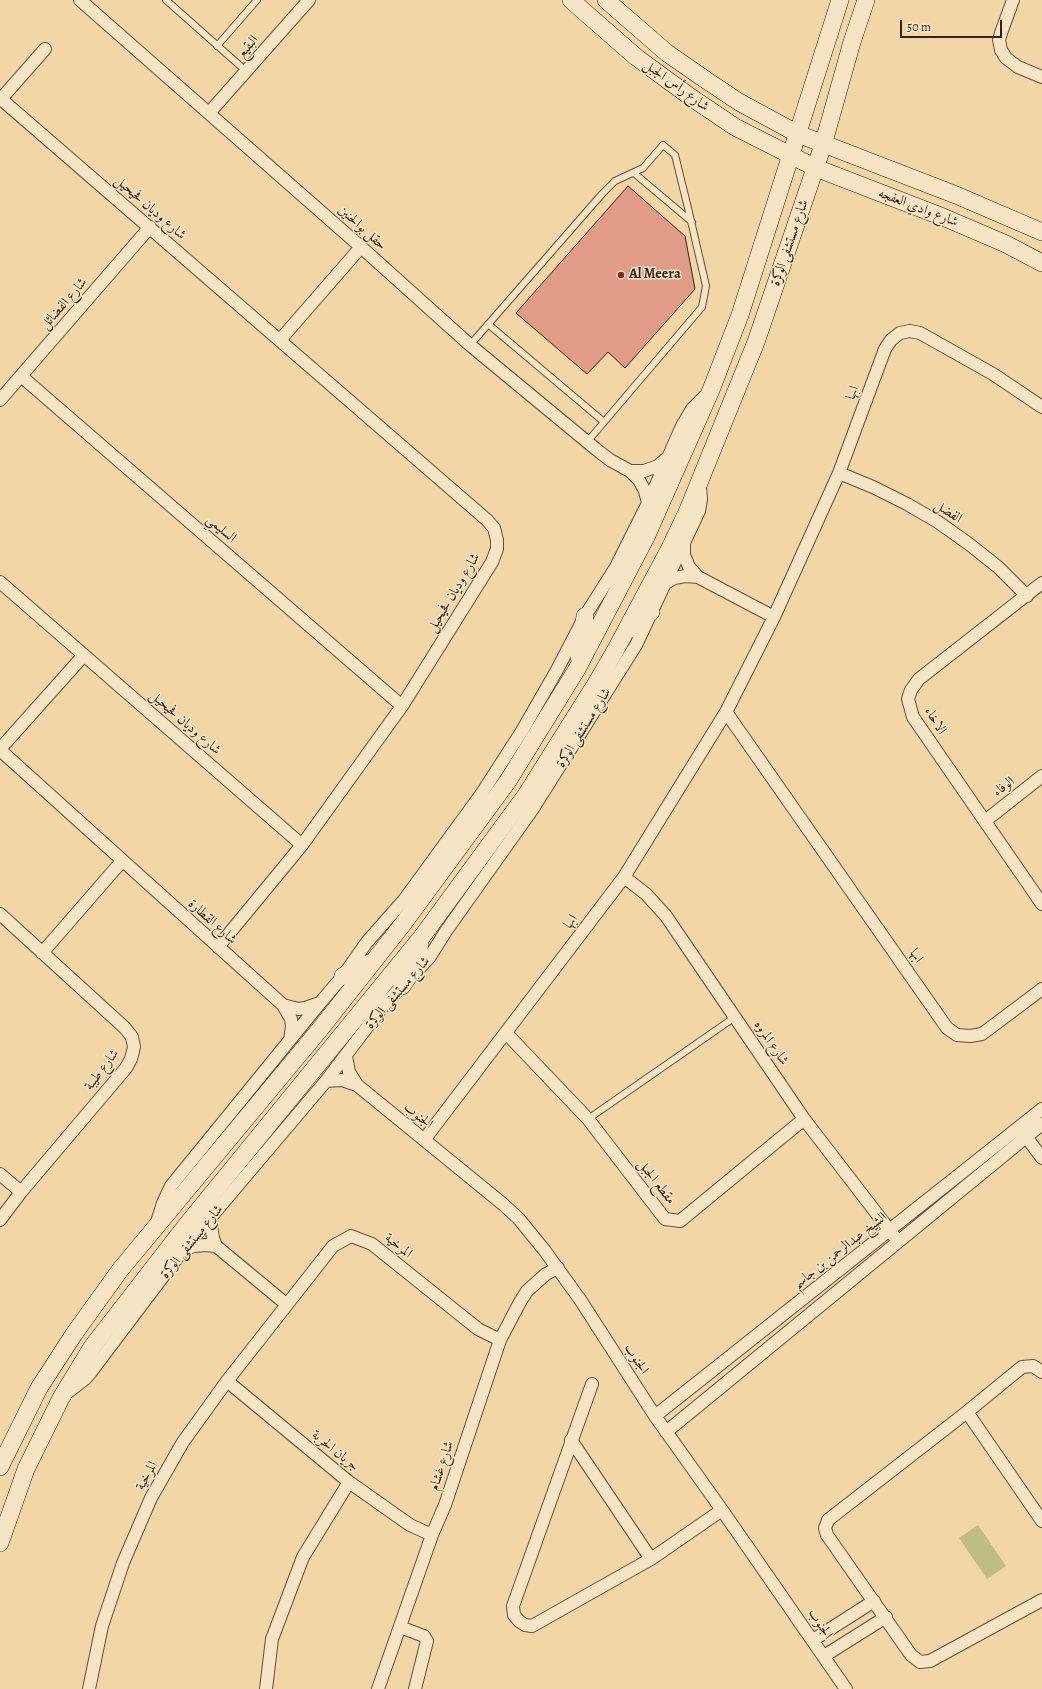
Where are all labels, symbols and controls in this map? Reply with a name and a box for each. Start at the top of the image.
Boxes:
scale bar [902,12,1004,38]
text: 50 m [907,19,931,35]
street label: البقيع [234,32,262,62]
street label: شارع رأس الجبل [640,57,712,115]
street label: شارع وديان فحيحيل [111,172,189,244]
street label: شارع وادي العفجه [876,185,960,231]
street label: شارع مستشفى الوكرة [767,198,813,288]
street label: حقل بوالحنين [334,202,390,254]
place label: Al Meera [629,267,681,283]
marker: Al Meera [616,270,626,280]
street label: شارع الفضائل [37,275,91,333]
street label: ابها [843,384,863,402]
street label: الفضل [931,497,965,527]
street label: السليمي [203,511,239,547]
street label: شارع وديان فحيحيل [424,550,484,636]
street label: شارع مستشفى الوكرة [553,685,615,771]
street label: شارع وديان فحيحيل [146,687,224,759]
street label: الاخاء [920,704,950,738]
street label: الوفاء [990,773,1018,801]
street label: شارع القطارة [184,896,240,948]
street label: ابها [560,911,582,933]
street label: ابها [905,946,927,966]
street label: شارع مستشفى الوكرة [362,953,434,1033]
street label: شارع المروه [750,1017,792,1069]
street label: شارع طيبة [81,1046,123,1094]
street label: الجنوب [400,1099,436,1133]
street label: مقطع الجبل [633,1156,679,1208]
street label: شارع مستشفى الوكرة [157,1202,227,1282]
street label: الشيخ عبدالرحمن بن جاسم [790,1209,890,1293]
street label: المرخية [381,1230,415,1262]
street label: الجنوب [620,1341,652,1377]
street label: جريان الحربة [308,1427,362,1475]
street label: شارع غشام [426,1439,458,1493]
street label: المرخية [132,1459,162,1493]
street label: الجنوب [804,1606,836,1642]

